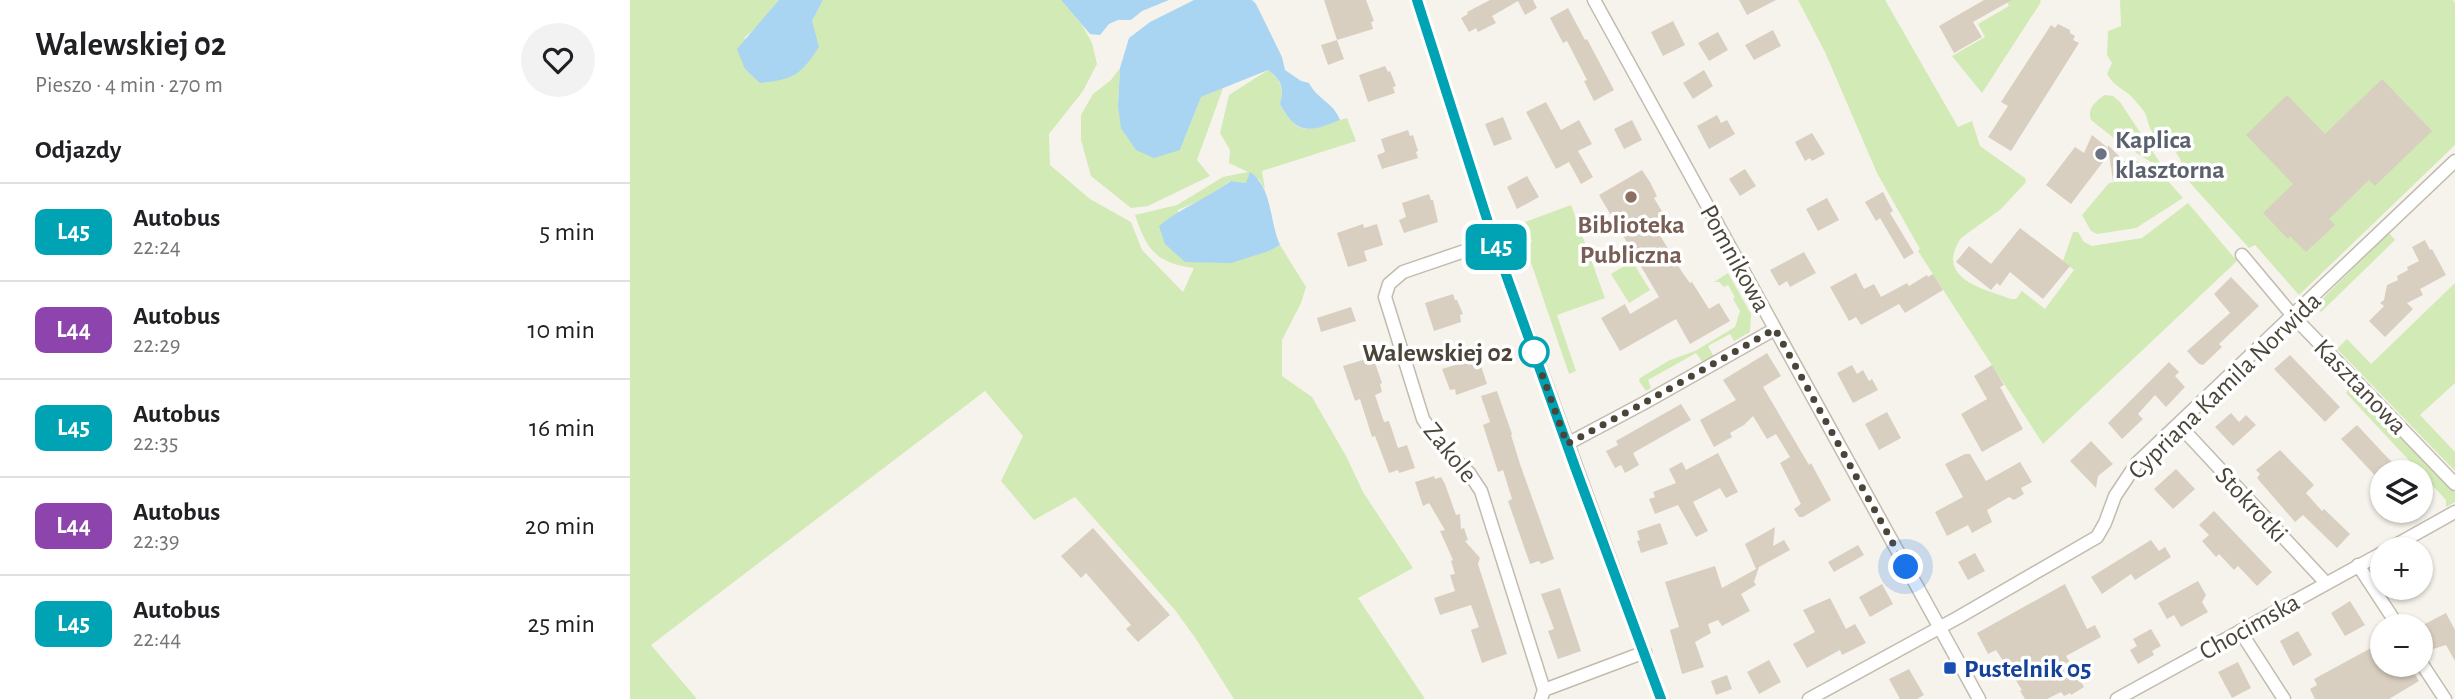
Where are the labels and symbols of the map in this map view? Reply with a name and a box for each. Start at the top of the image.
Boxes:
place label: Kaplica klasztorna [2115,127,2225,183]
marker: Kaplica klasztorna [2093,146,2109,162]
marker: Biblioteka Publiczna [1623,189,1639,205]
street label: Pomnikowa [1695,201,1775,316]
place label: Biblioteka Publiczna [1577,212,1685,268]
line badge: L45 [1456,224,1536,270]
street label: Cypriana Kamila Norwida [2123,287,2326,484]
street label: Kasztanowa [2309,334,2412,439]
marker: Walewskiej 02 [1519,337,1549,367]
place label: Walewskiej 02 [1362,340,1513,366]
street label: Zakole [1419,418,1482,487]
street label: Stokrotki [2210,462,2292,547]
your location [1888,549,1923,584]
street label: Chocimska [2195,589,2304,665]
place label: Pustelnik 05 [1964,656,2091,682]
marker: Pustelnik 05 [1942,660,1958,676]

